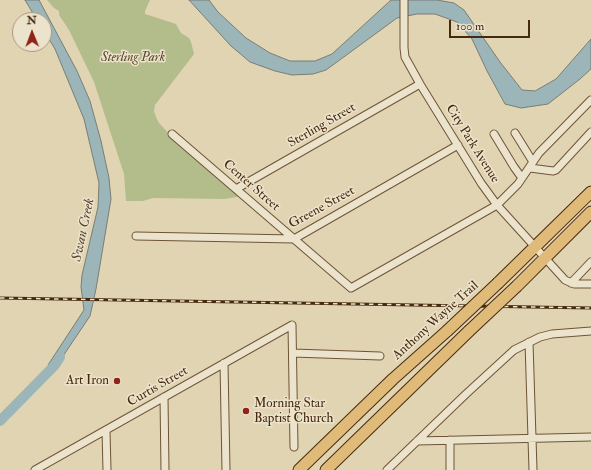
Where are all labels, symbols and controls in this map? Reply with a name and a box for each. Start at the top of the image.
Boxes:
north arrow [12,12,52,52]
scale bar [451,12,532,38]
text: N [27,14,37,27]
text: 100 m [456,19,484,34]
park label: Sterling Park [101,50,165,66]
street label: Sterling Street [285,100,359,152]
street label: City Park Avenue [442,102,502,186]
street label: Center Street [219,157,283,215]
street label: Greene Street [286,184,358,232]
water label: Swan Creek [69,197,99,263]
street label: Anthony Wayne Trail [390,278,482,364]
street label: Curtis Street [125,363,191,411]
place label: Art Iron [66,373,109,389]
marker: Art Iron [112,376,122,386]
place label: Morning Star Baptist Church [254,396,333,427]
marker: Morning Star Baptist Church [241,406,251,416]

